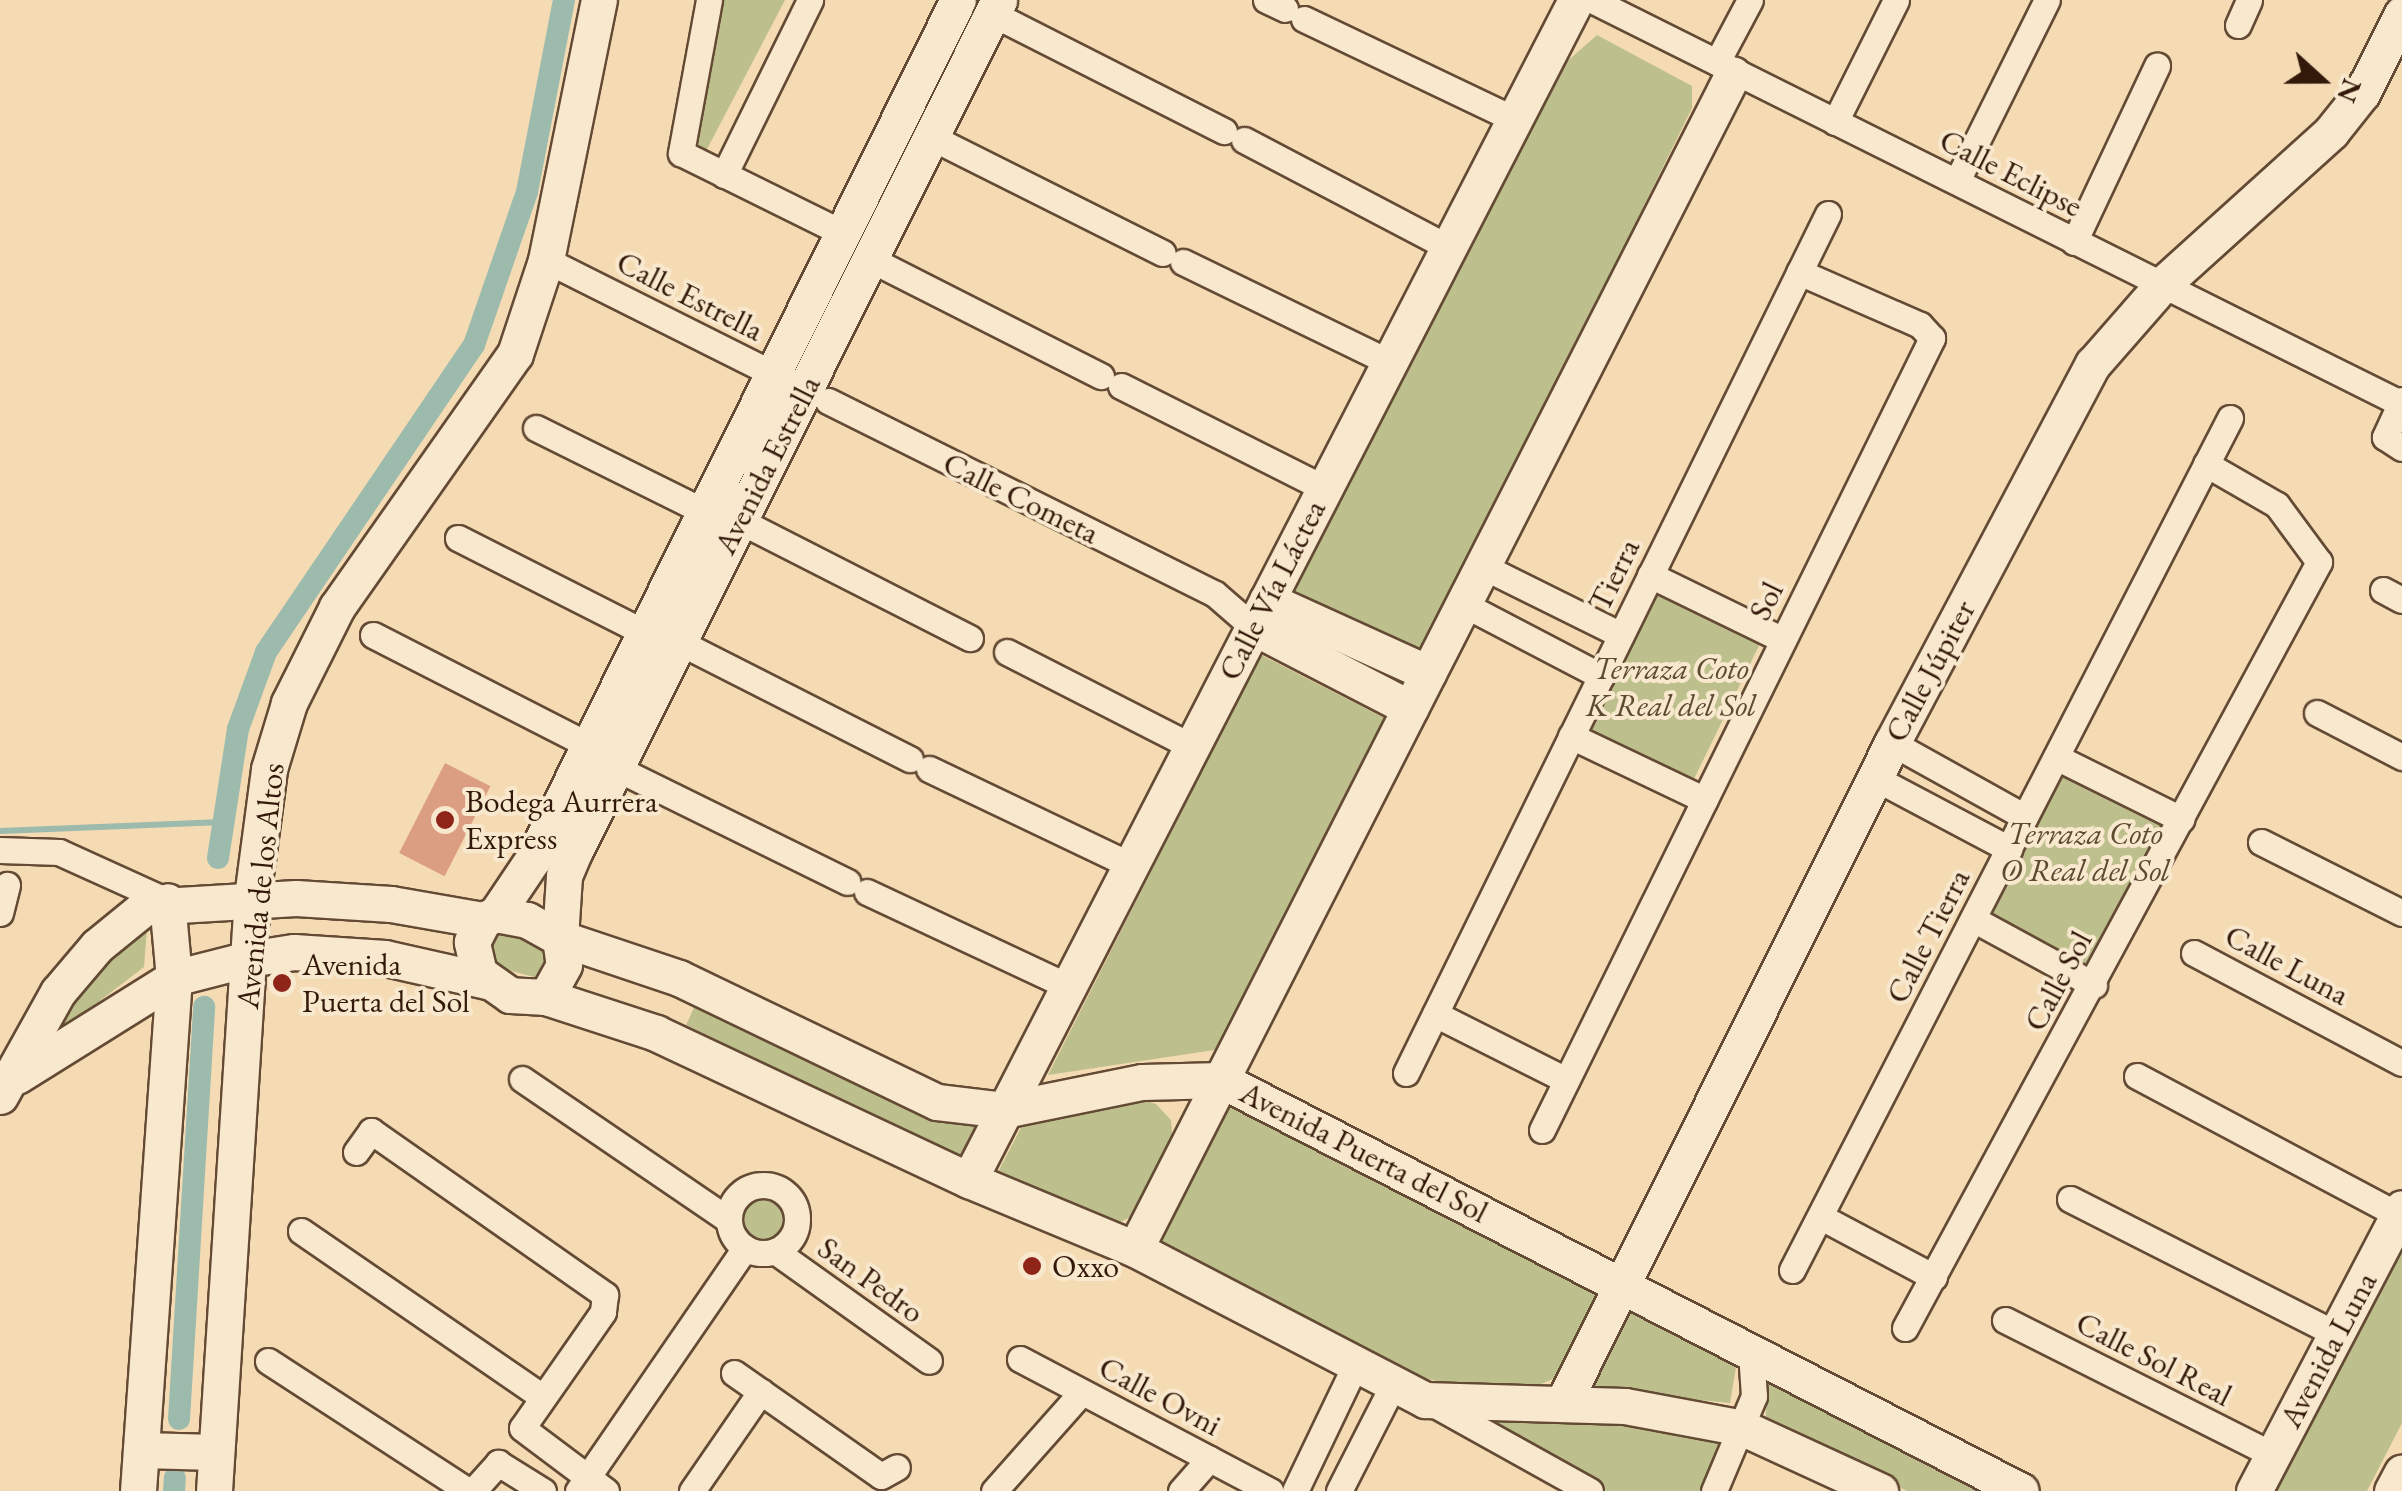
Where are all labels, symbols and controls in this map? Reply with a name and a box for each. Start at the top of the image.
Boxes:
north arrow [2272,30,2372,130]
text: N [2329,74,2371,108]
street label: Calle Eclipse [1933,121,2089,225]
street label: Calle Estrella [610,243,770,349]
street label: Avenida Estrella [706,369,828,561]
street label: Calle Cometa [937,444,1105,552]
street label: Calle Vía Láctea [1210,493,1334,687]
street label: Tierra [1580,532,1648,618]
street label: Sol [1740,576,1792,626]
street label: Calle Júpiter [1877,593,1983,749]
park label: Terraza Coto K Real del Sol [1586,650,1756,725]
street label: Avenida de los Altos [228,761,292,1011]
place label: Bodega Aurrera Express [465,783,658,858]
marker: Bodega Aurrera Express [434,809,456,831]
park label: Terraza Coto O Real del Sol [2000,815,2170,890]
street label: Calle Tierra [1878,862,1978,1010]
street label: Calle Luna [2218,916,2356,1014]
street label: Calle Sol [2016,924,2100,1038]
place label: Avenida Puerta del Sol [302,946,470,1021]
marker: Avenida Puerta del Sol [271,972,293,994]
street label: Avenida Puerta del Sol [1234,1073,1494,1231]
street label: San Pedro [810,1229,932,1331]
place label: Oxxo [1052,1247,1119,1285]
marker: Oxxo [1021,1255,1043,1277]
street label: Avenida Luna [2271,1266,2385,1434]
street label: Calle Sol Real [2070,1303,2238,1415]
street label: Calle Ovni [1092,1348,1228,1444]

